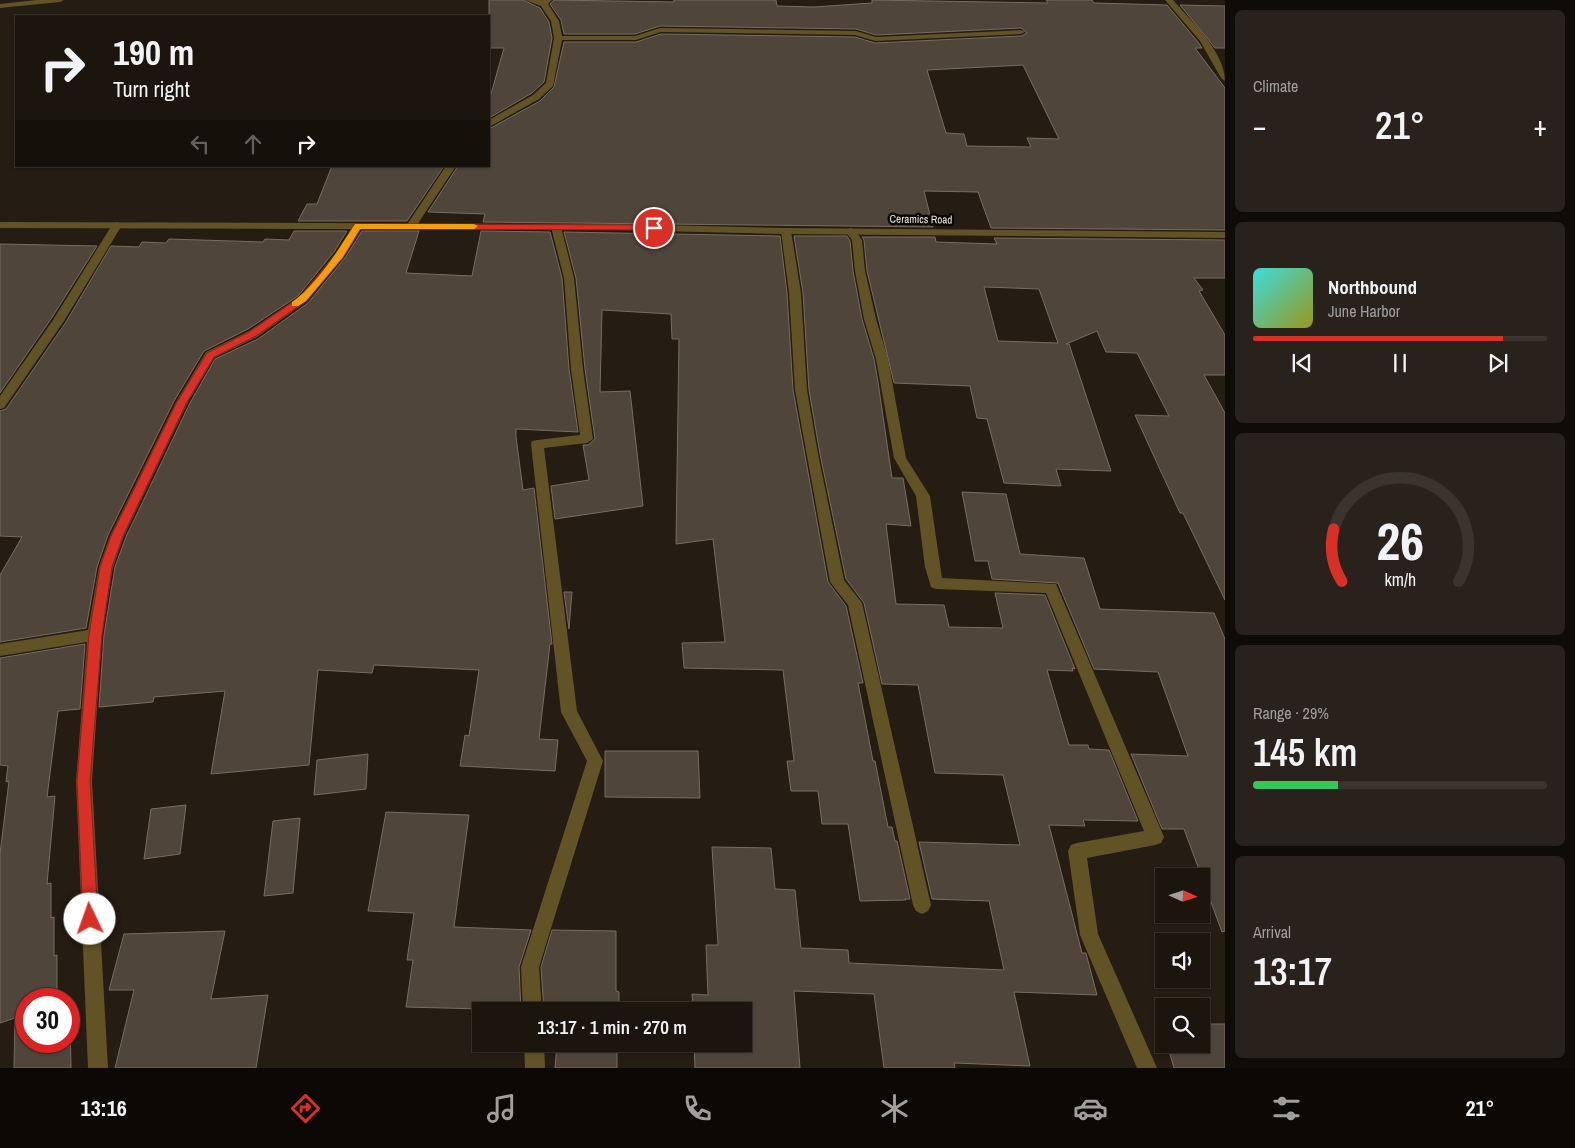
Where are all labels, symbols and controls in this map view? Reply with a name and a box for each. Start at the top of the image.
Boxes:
text: 190 m [113,29,194,76]
icon: right [30,35,95,100]
text: Turn right [113,74,190,104]
text: Climate [1253,75,1298,97]
text: 21° [1375,100,1425,151]
text: − [1253,107,1266,145]
text: + [1534,107,1547,145]
icon: left [186,130,214,158]
icon: ahead [239,130,267,158]
icon: right [292,130,320,158]
pin [633,207,675,249]
street label: Ceramics Road [890,211,952,227]
icon: arrive [640,214,668,242]
text: Northbound [1328,274,1417,300]
text: June Harbor [1328,300,1400,322]
icon: previous [1288,349,1316,377]
icon: pause [1386,349,1414,377]
icon: next [1484,349,1512,377]
text: 26 [1376,506,1424,576]
text: km/h [1384,568,1416,592]
text: Range · 29% [1253,702,1329,724]
text: 145 km [1253,727,1357,778]
north arrow [1155,868,1210,922]
map controls [1155,868,1210,1053]
position arrow [63,892,115,944]
text: Arrival [1253,921,1291,943]
button: sound [1155,933,1210,988]
text: 13:17 [1253,946,1332,997]
speed limit sign: 30 [15,988,80,1053]
button: search [1155,998,1210,1053]
text: 13:17 · 1 min · 270 m [537,1014,687,1040]
icon: directions [288,1091,323,1126]
icon: music [484,1091,519,1126]
icon: phone [680,1091,715,1126]
icon: climate [877,1091,912,1126]
icon: car [1073,1091,1108,1126]
icon: filters [1269,1091,1304,1126]
text: 13:16 [81,1093,127,1123]
text: 21° [1465,1093,1494,1123]

